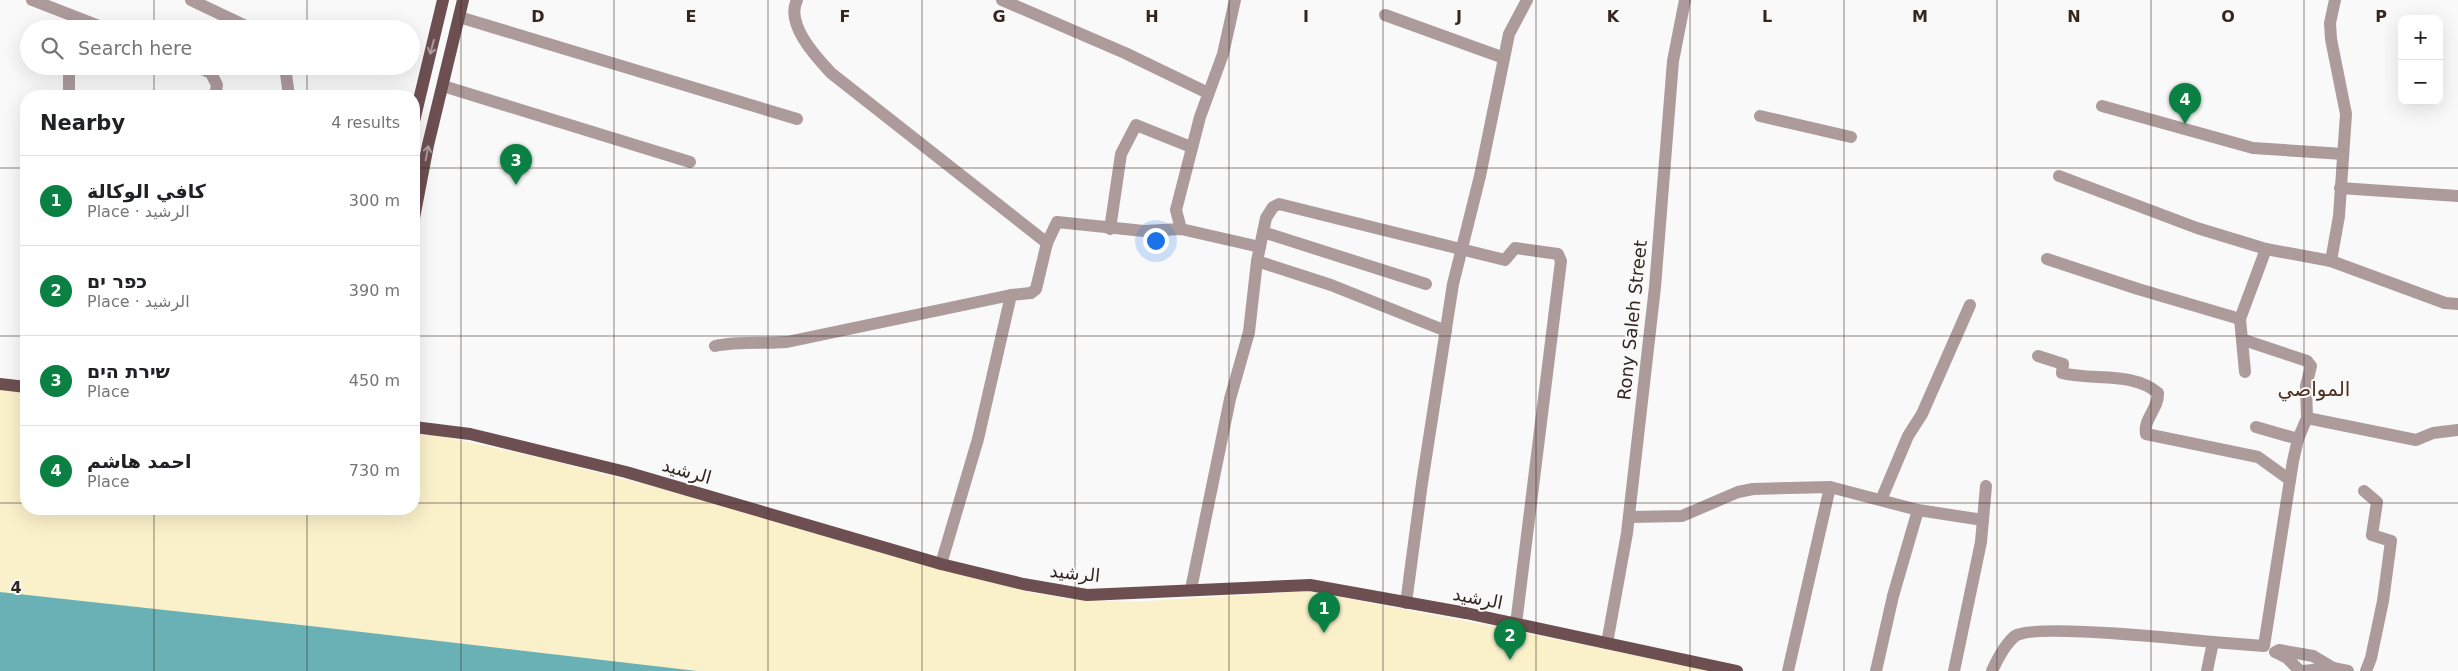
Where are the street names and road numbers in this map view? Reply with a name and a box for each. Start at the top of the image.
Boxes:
street label: Rony Saleh Street [1613,239,1651,401]
street label: الرشيد [660,454,714,489]
street label: الرشيد [1049,560,1101,587]
street label: الرشيد [1451,583,1505,614]

